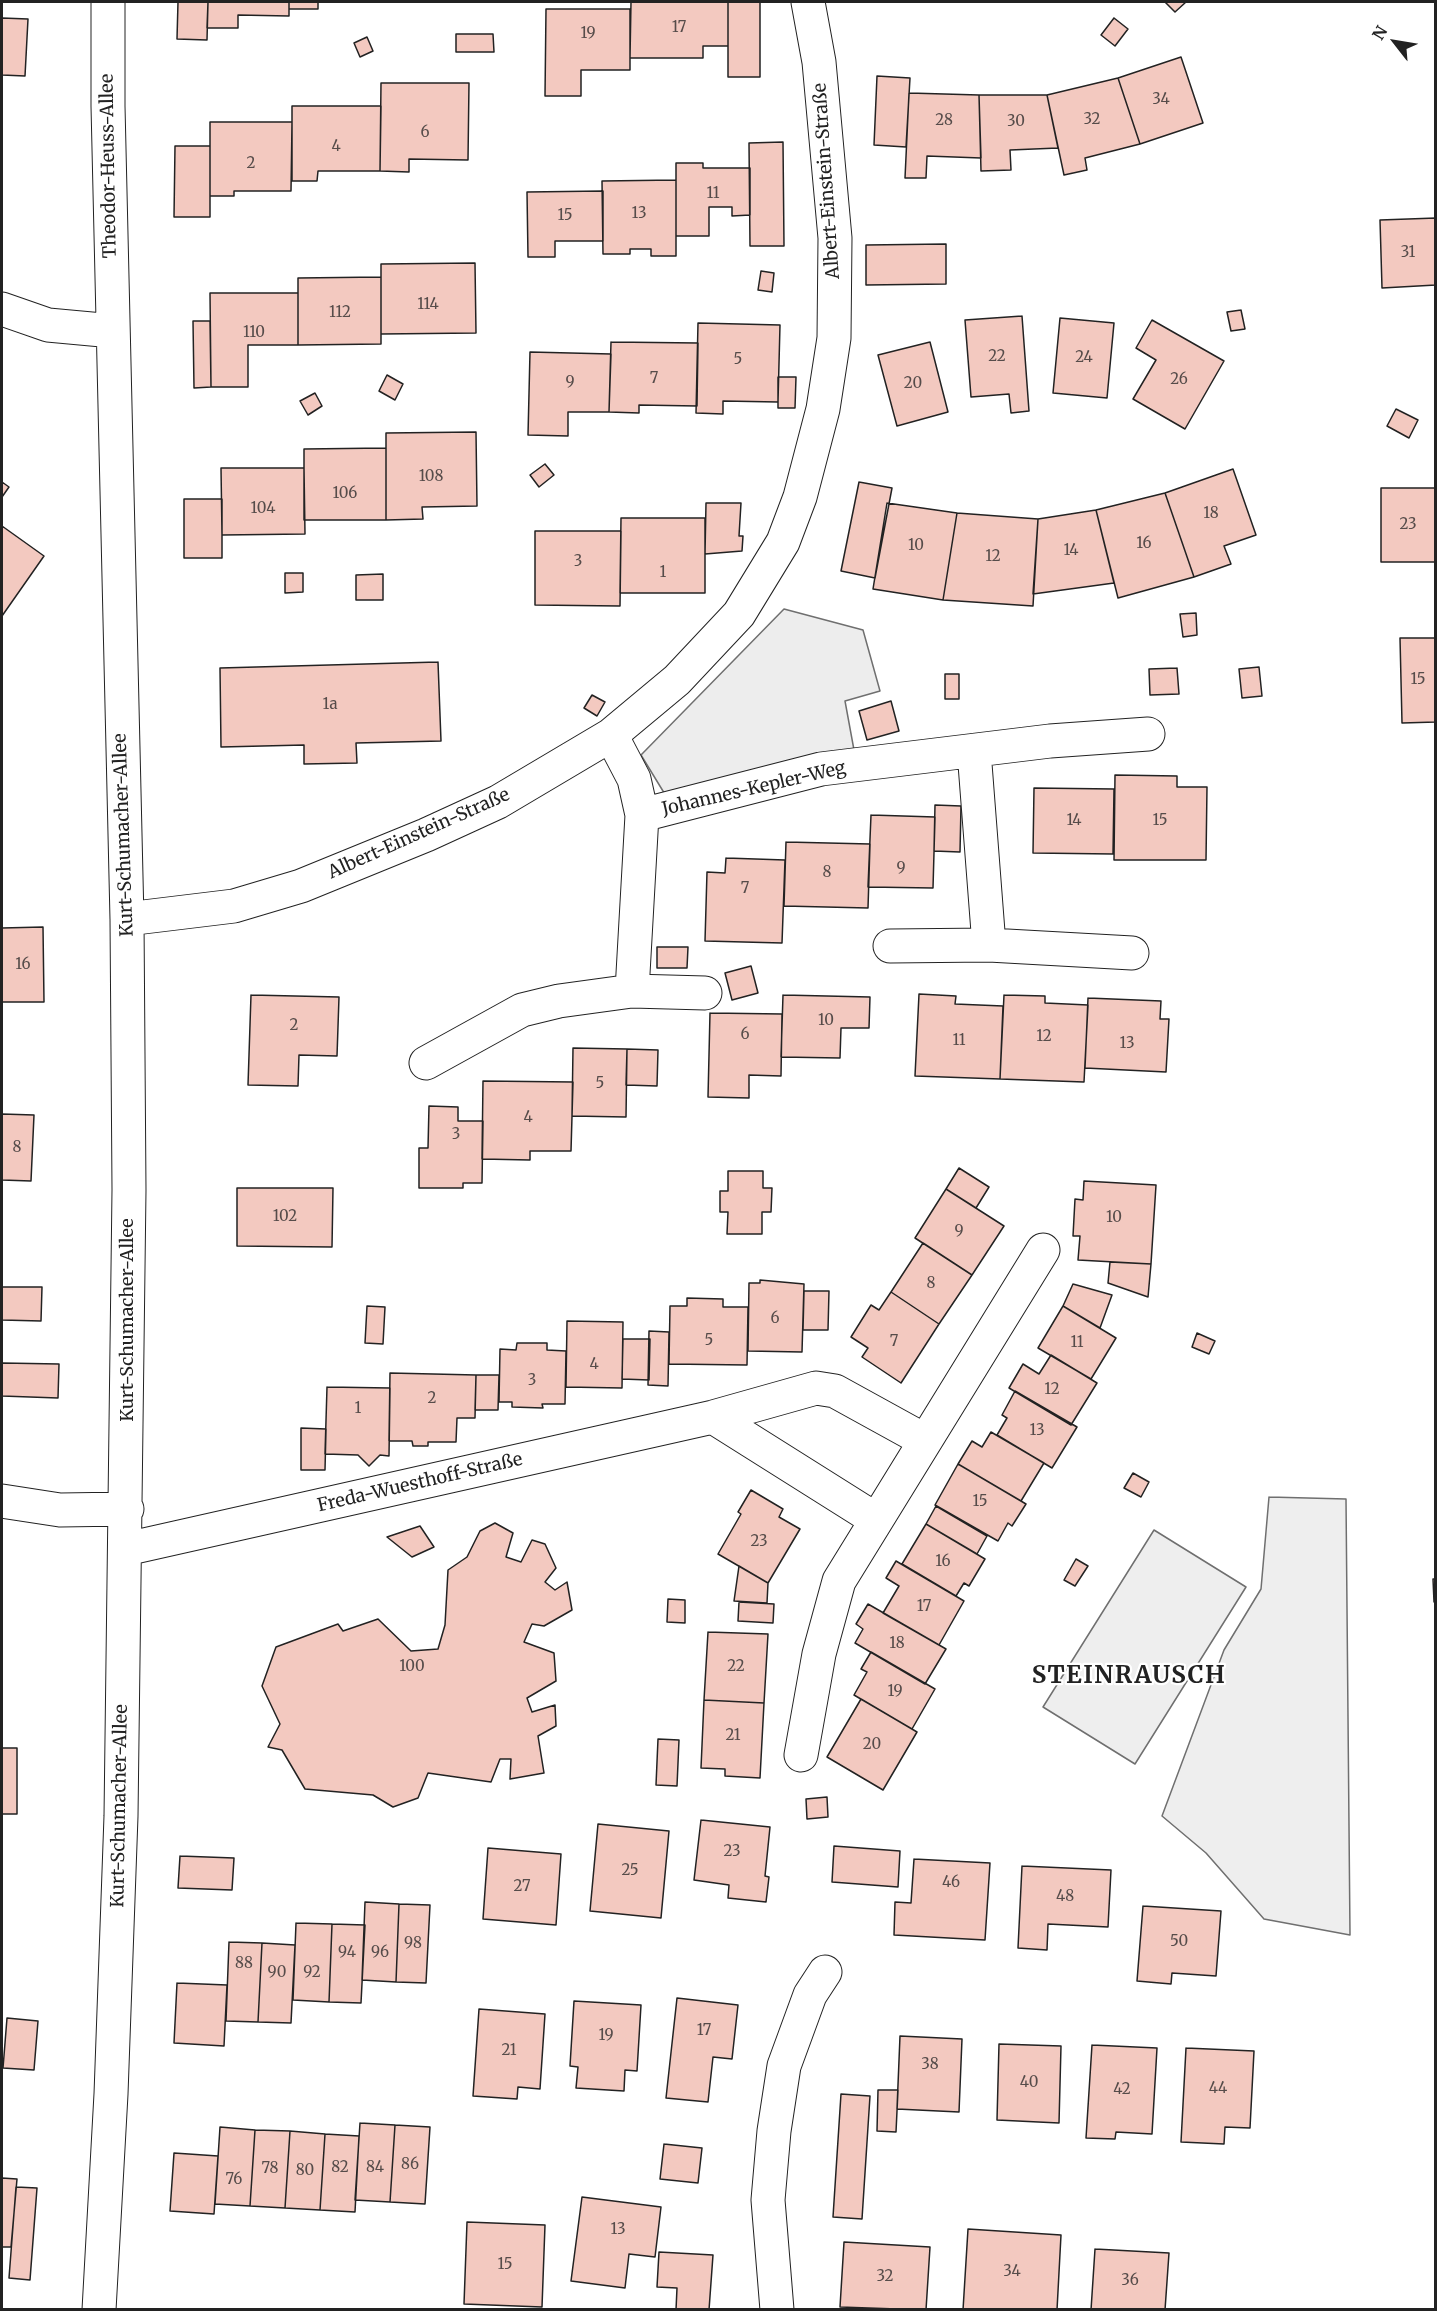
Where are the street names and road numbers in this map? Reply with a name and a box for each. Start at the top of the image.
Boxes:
street label: Theodor-Heuss-Allee [97,73,121,259]
street label: Albert-Einstein-Straße [809,82,845,280]
street label: Kurt-Schumacher-Allee [110,733,138,937]
street label: Johannes-Kepler-Weg [660,757,848,821]
street label: Albert-Einstein-Straße [325,784,513,884]
street label: Kurt-Schumacher-Allee [117,1218,139,1422]
street label: Freda-Wuesthoff-Straße [315,1449,525,1517]
street label: Kurt-Schumacher-Allee [107,1704,133,1908]

